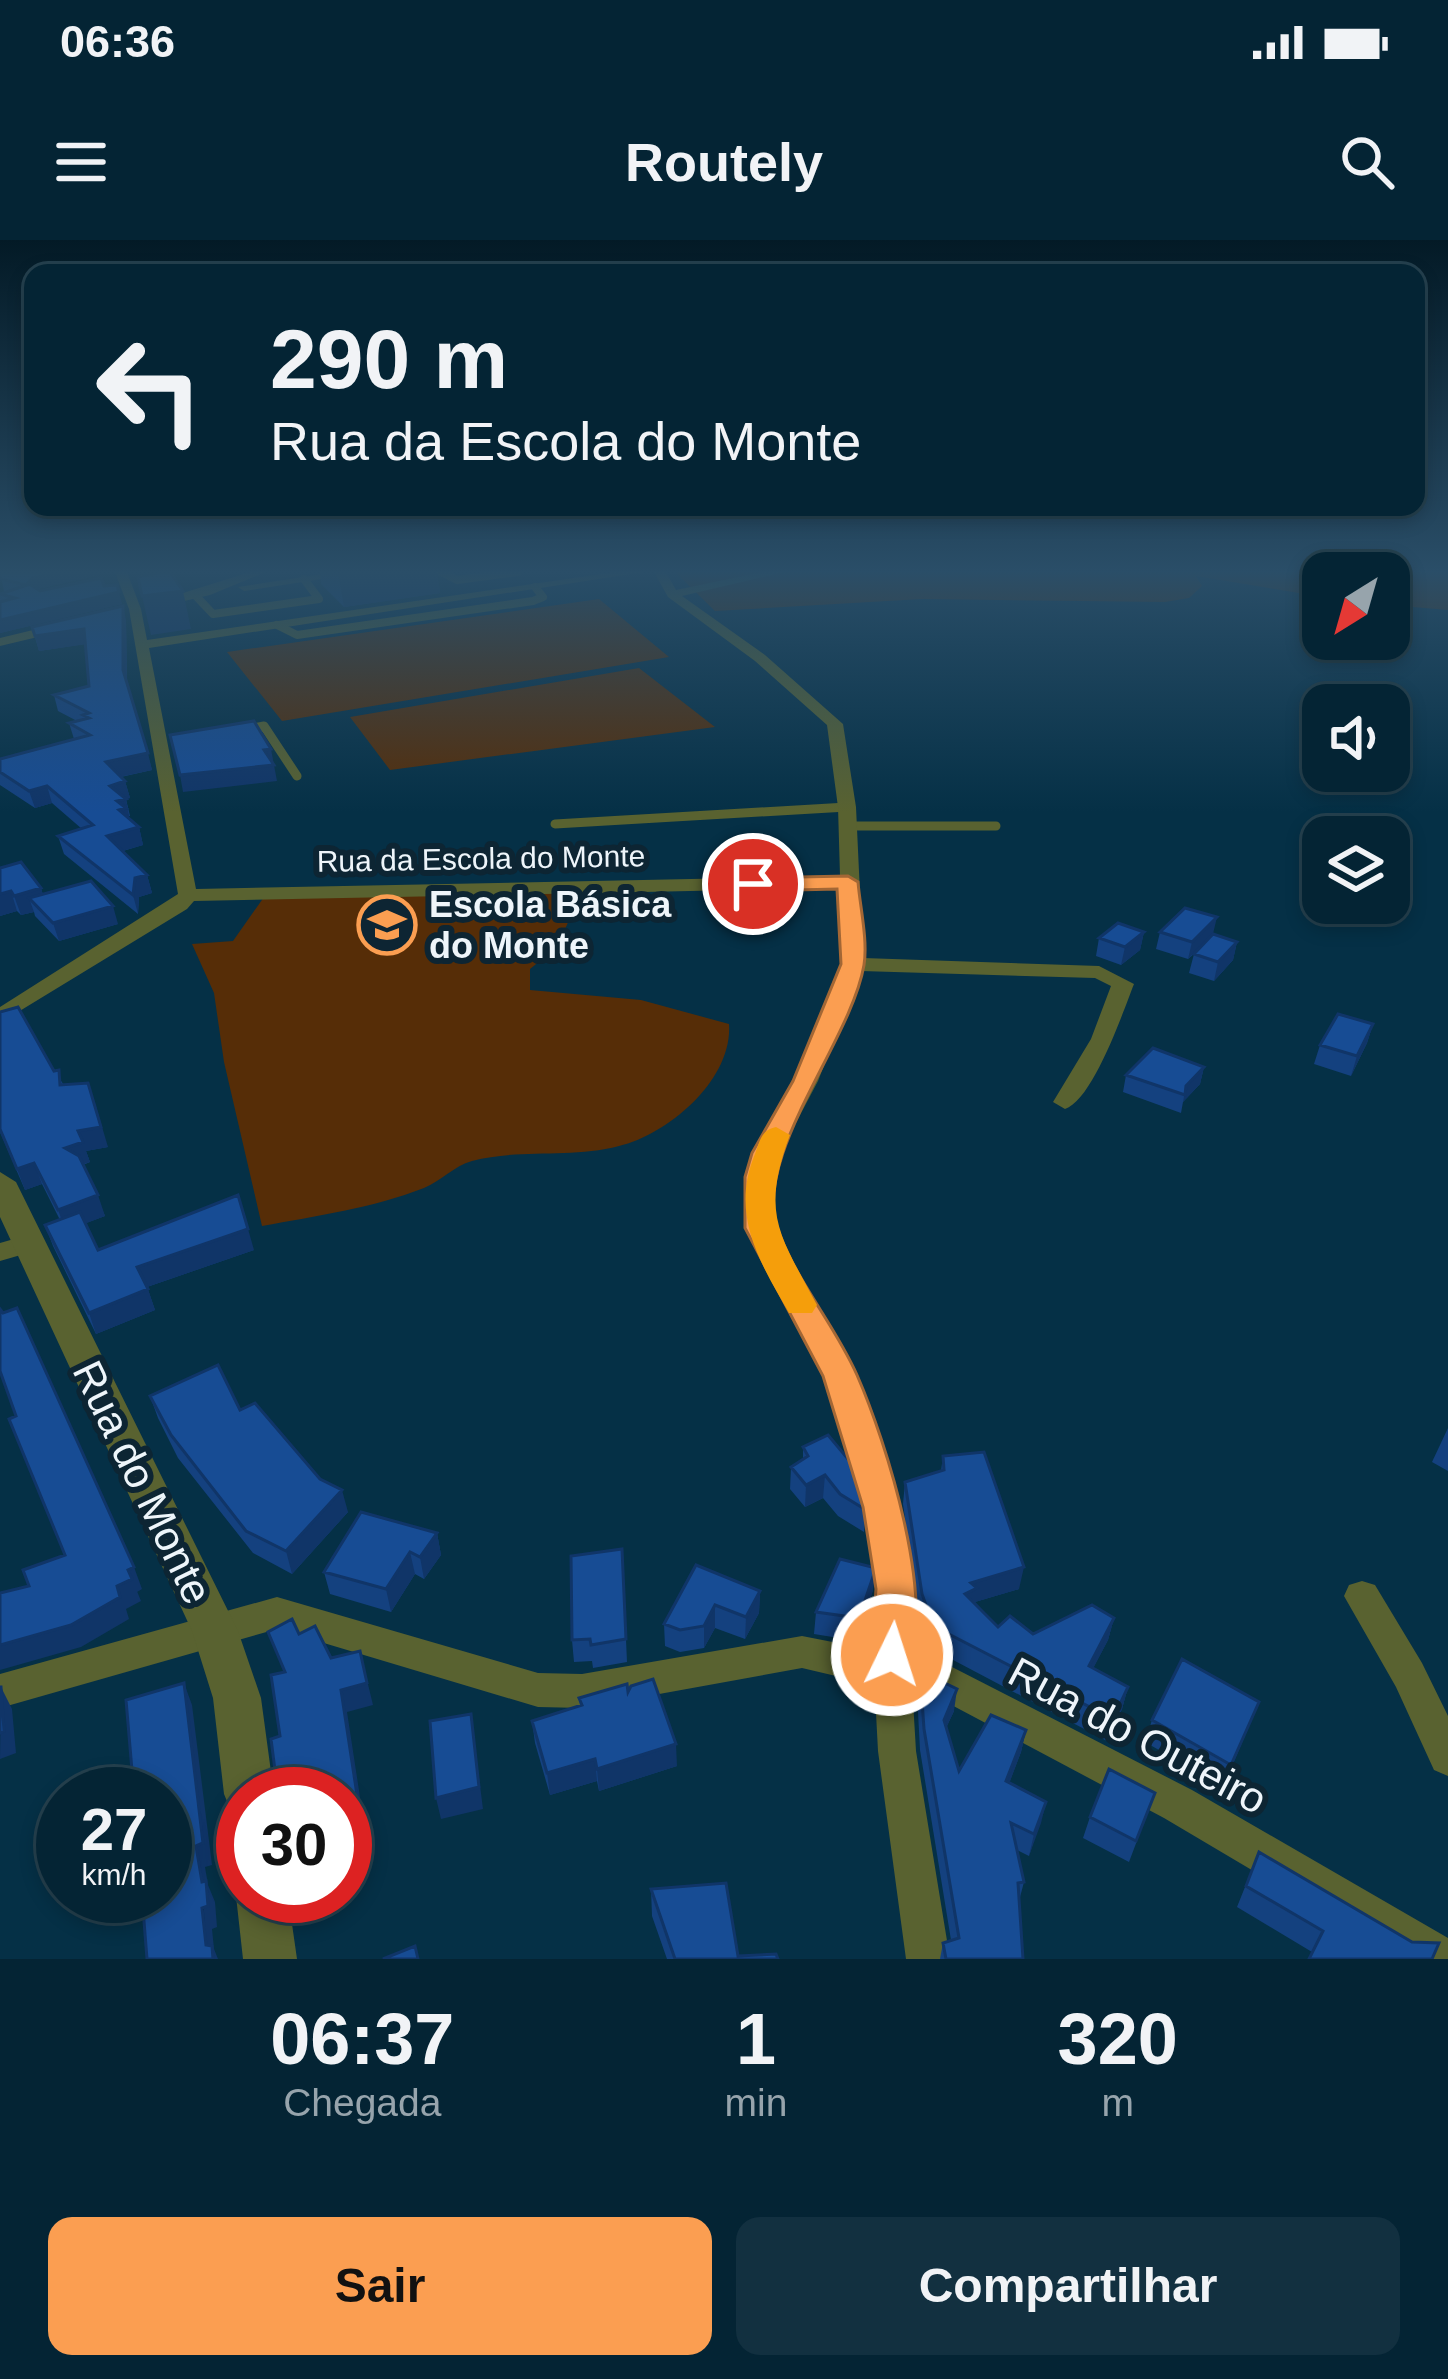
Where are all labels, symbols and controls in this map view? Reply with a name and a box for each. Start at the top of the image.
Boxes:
text: 06:36 [60,16,175,67]
icon: menu [48,129,114,195]
icon: search [1334,129,1400,195]
text: Routely [625,132,823,192]
icon: left [72,312,228,468]
text: 290 m [270,312,508,406]
text: Rua da Escola do Monte [270,411,861,471]
north arrow [1302,552,1410,660]
map controls [1302,552,1410,924]
button: sound [1302,684,1410,792]
button: layers [1302,816,1410,924]
pin [702,833,804,935]
street label: Rua da Escola do Monte [316,839,646,878]
icon: arrive [720,851,786,917]
place label: Escola Básica do Monte [429,884,672,966]
school or university icon: Escola Básica do Monte [356,894,418,956]
street label: Rua do Monte [64,1353,222,1611]
position arrow [829,1592,955,1718]
street label: Rua do Outeiro [1001,1648,1275,1823]
speed limit sign: 30 [216,1767,372,1923]
text: 27 [81,1796,147,1863]
text: km/h [81,1858,147,1891]
text: 06:37 [270,1999,454,2079]
text: 1 [736,1999,776,2079]
text: 320 [1058,1999,1178,2079]
text: Chegada [283,2081,441,2124]
text: min [725,2081,787,2124]
text: m [1101,2081,1134,2124]
button: Sair [48,2217,712,2355]
button: Compartilhar [736,2217,1400,2355]

